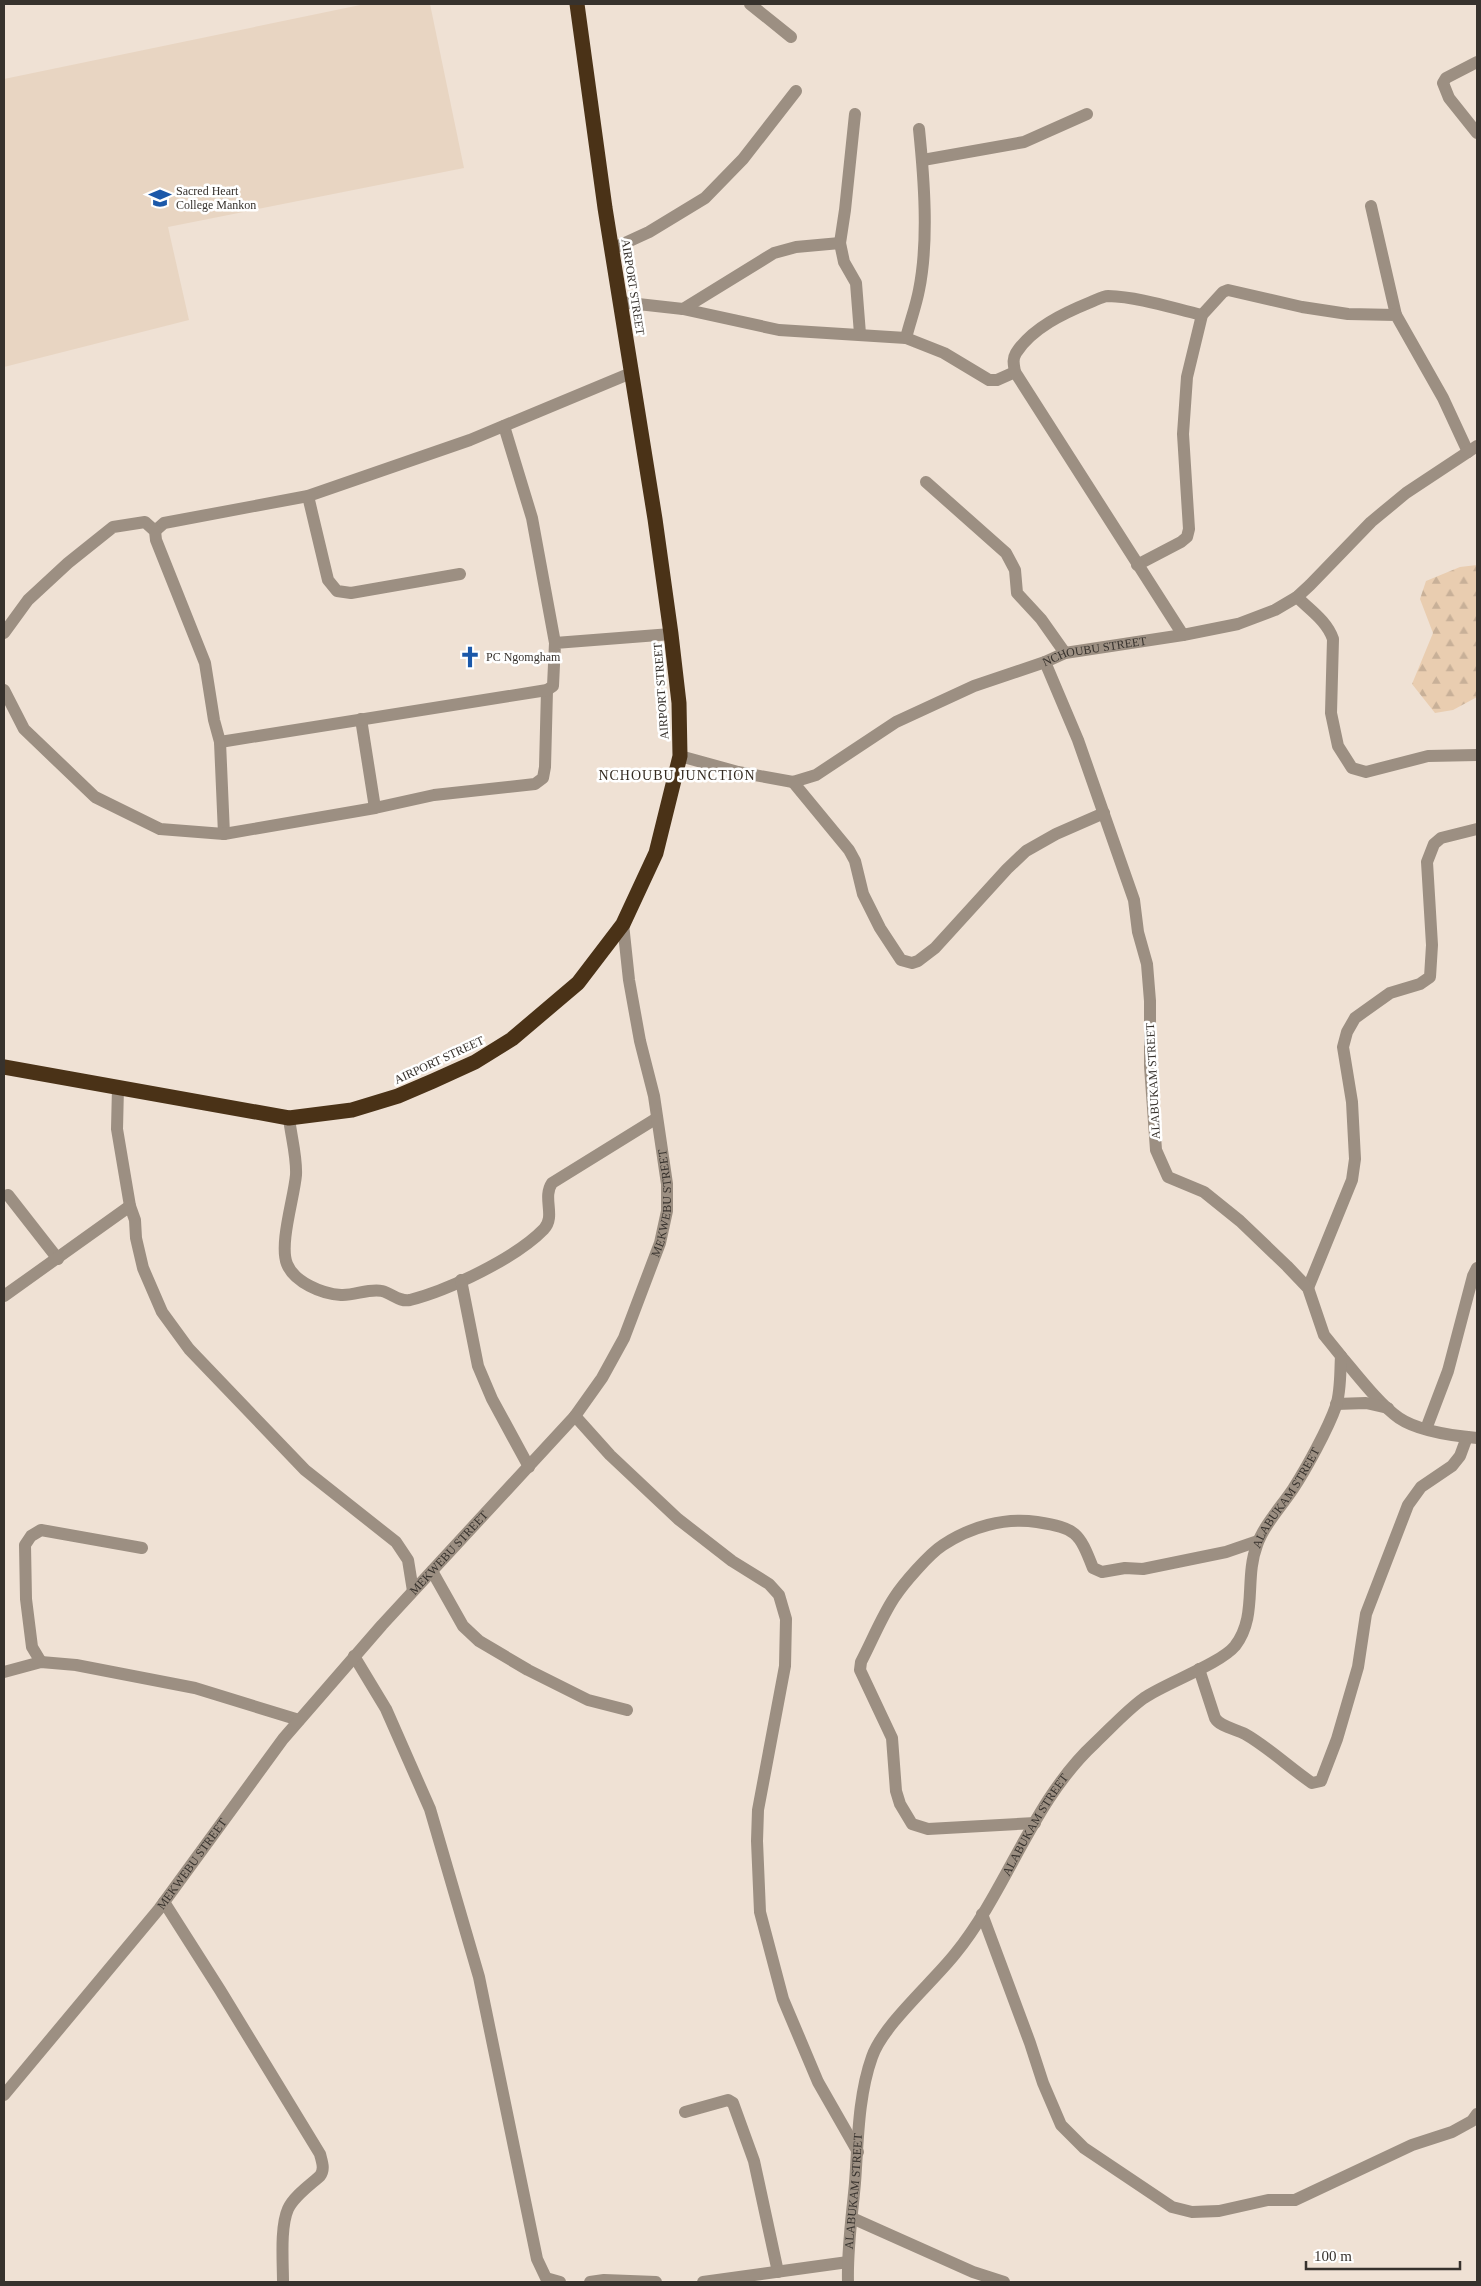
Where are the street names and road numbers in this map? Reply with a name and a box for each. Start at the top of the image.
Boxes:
street label: AIRPORT STREET [618,238,648,337]
street label: NCHOUBU STREET [1040,634,1148,669]
street label: AIRPORT STREET [651,641,671,740]
street label: ALABUKAM STREET [1143,1022,1163,1139]
street label: AIRPORT STREET [392,1033,487,1087]
street label: MEKWEBU STREET [648,1148,674,1259]
street label: ALABUKAM STREET [1249,1445,1323,1550]
street label: MEKWEBU STREET [407,1507,491,1597]
street label: ALABUKAM STREET [999,1771,1072,1878]
street label: MEKWEBU STREET [154,1815,230,1912]
street label: ALABUKAM STREET [842,2132,865,2250]

